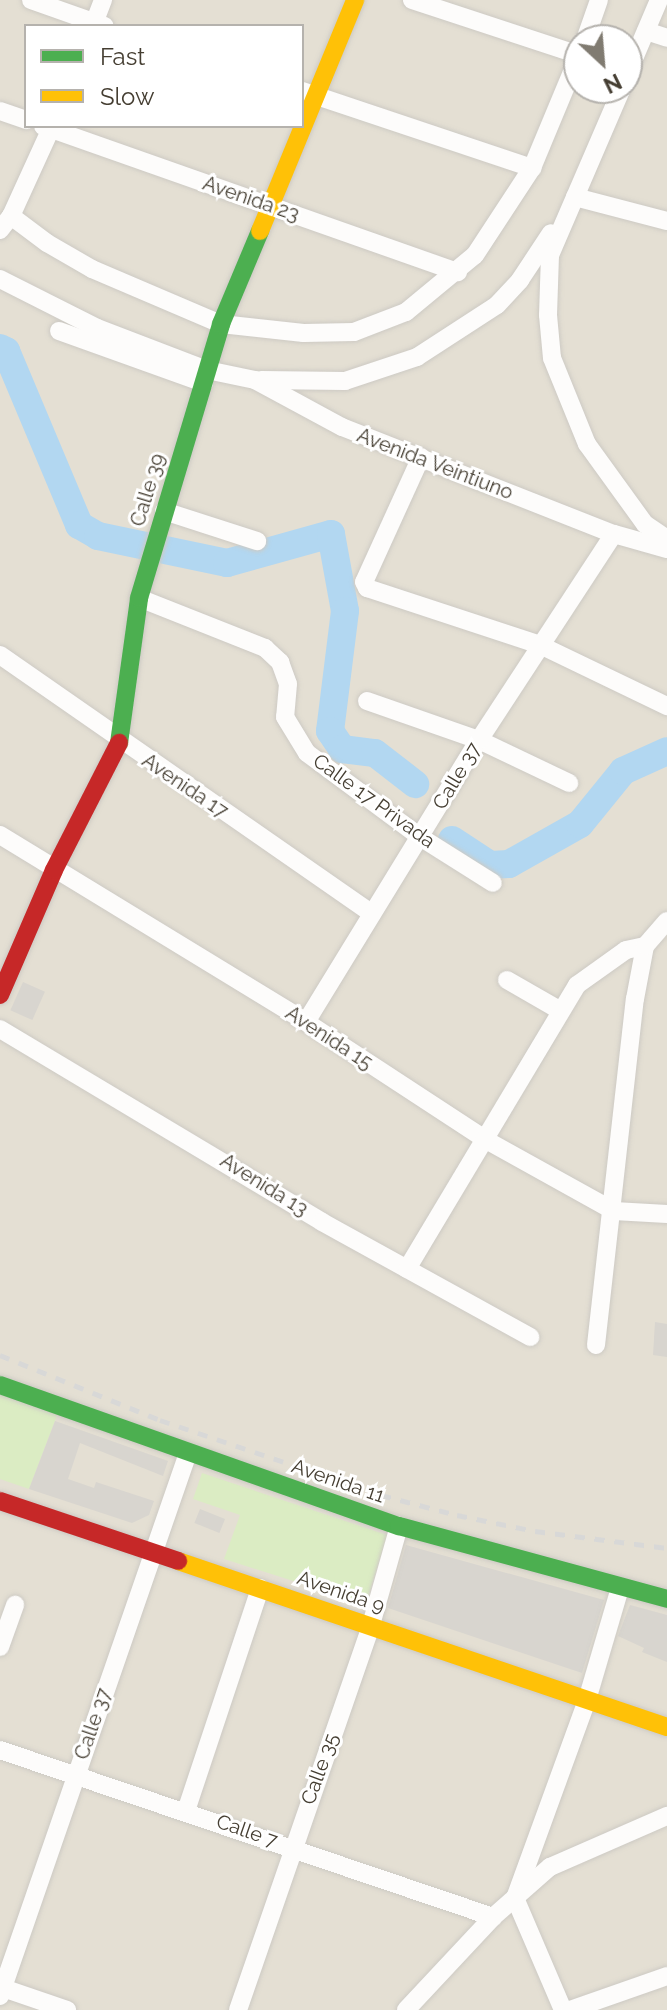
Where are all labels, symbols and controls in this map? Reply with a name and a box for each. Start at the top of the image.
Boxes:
legend [24,24,304,128]
north arrow [563,24,643,104]
text: Fast [100,42,145,71]
text: N [599,68,626,99]
text: Slow [100,82,154,111]
street label: Avenida 23 [200,171,302,227]
street label: Avenida Veintiuno [353,423,517,505]
street label: Calle 39 [126,451,170,529]
street label: Calle 37 [428,738,486,814]
street label: Avenida 17 [137,749,233,823]
street label: Calle 17 Privada [308,749,440,853]
street label: Avenida 15 [281,1001,377,1075]
street label: Avenida 13 [216,1149,312,1221]
street label: Avenida 11 [288,1454,388,1508]
street label: Avenida 9 [294,1566,388,1618]
street label: Calle 37 [70,1685,116,1763]
street label: Calle 35 [296,1730,344,1808]
street label: Calle 7 [213,1809,281,1853]

